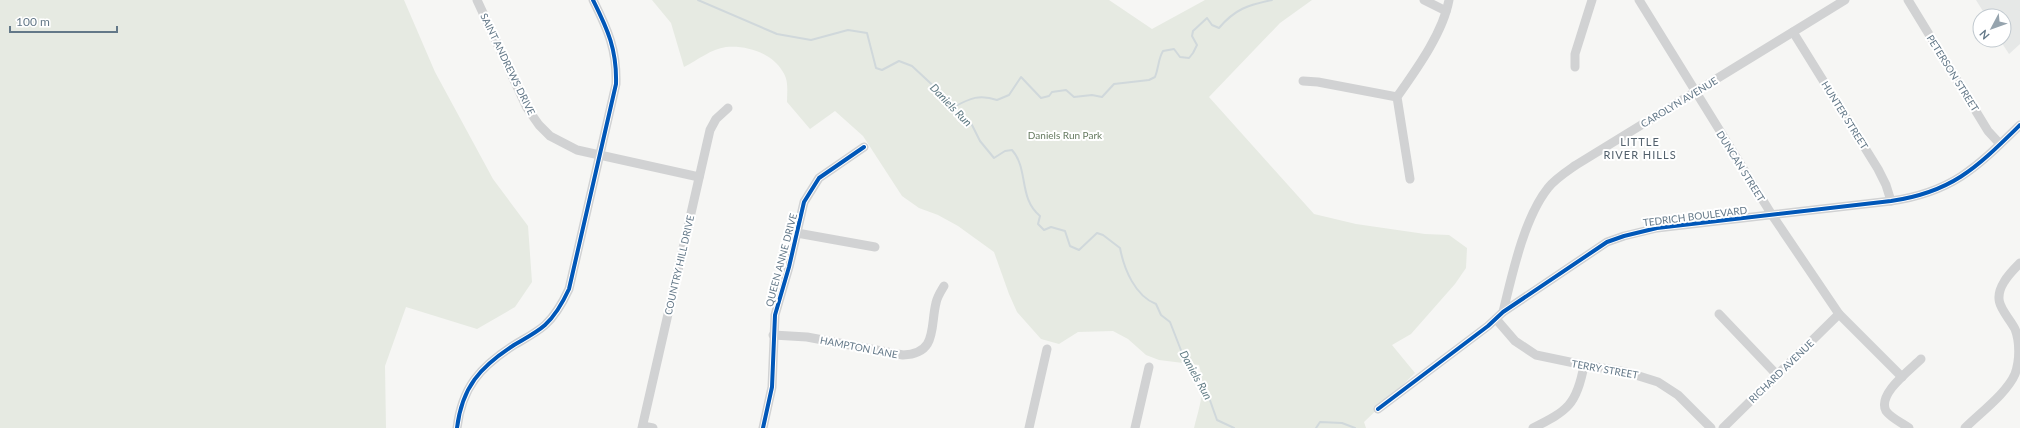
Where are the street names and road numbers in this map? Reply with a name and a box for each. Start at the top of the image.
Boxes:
street label: SAINT ANDREWS DRIVE [478,11,538,117]
street label: PETERSON STREET [1924,32,1982,114]
street label: CAROLYN AVENUE [1638,74,1720,130]
street label: HUNTER STREET [1819,79,1871,151]
street label: DUNCAN STREET [1714,128,1768,204]
street label: TEDRICH BOULEVARD [1642,204,1748,228]
street label: QUEEN ANNE DRIVE [763,212,799,308]
street label: COUNTRY HILL DRIVE [662,214,696,316]
street label: HAMPTON LANE [819,334,899,360]
street label: RICHARD AVENUE [1746,337,1816,405]
street label: TERRY STREET [1571,357,1639,381]

